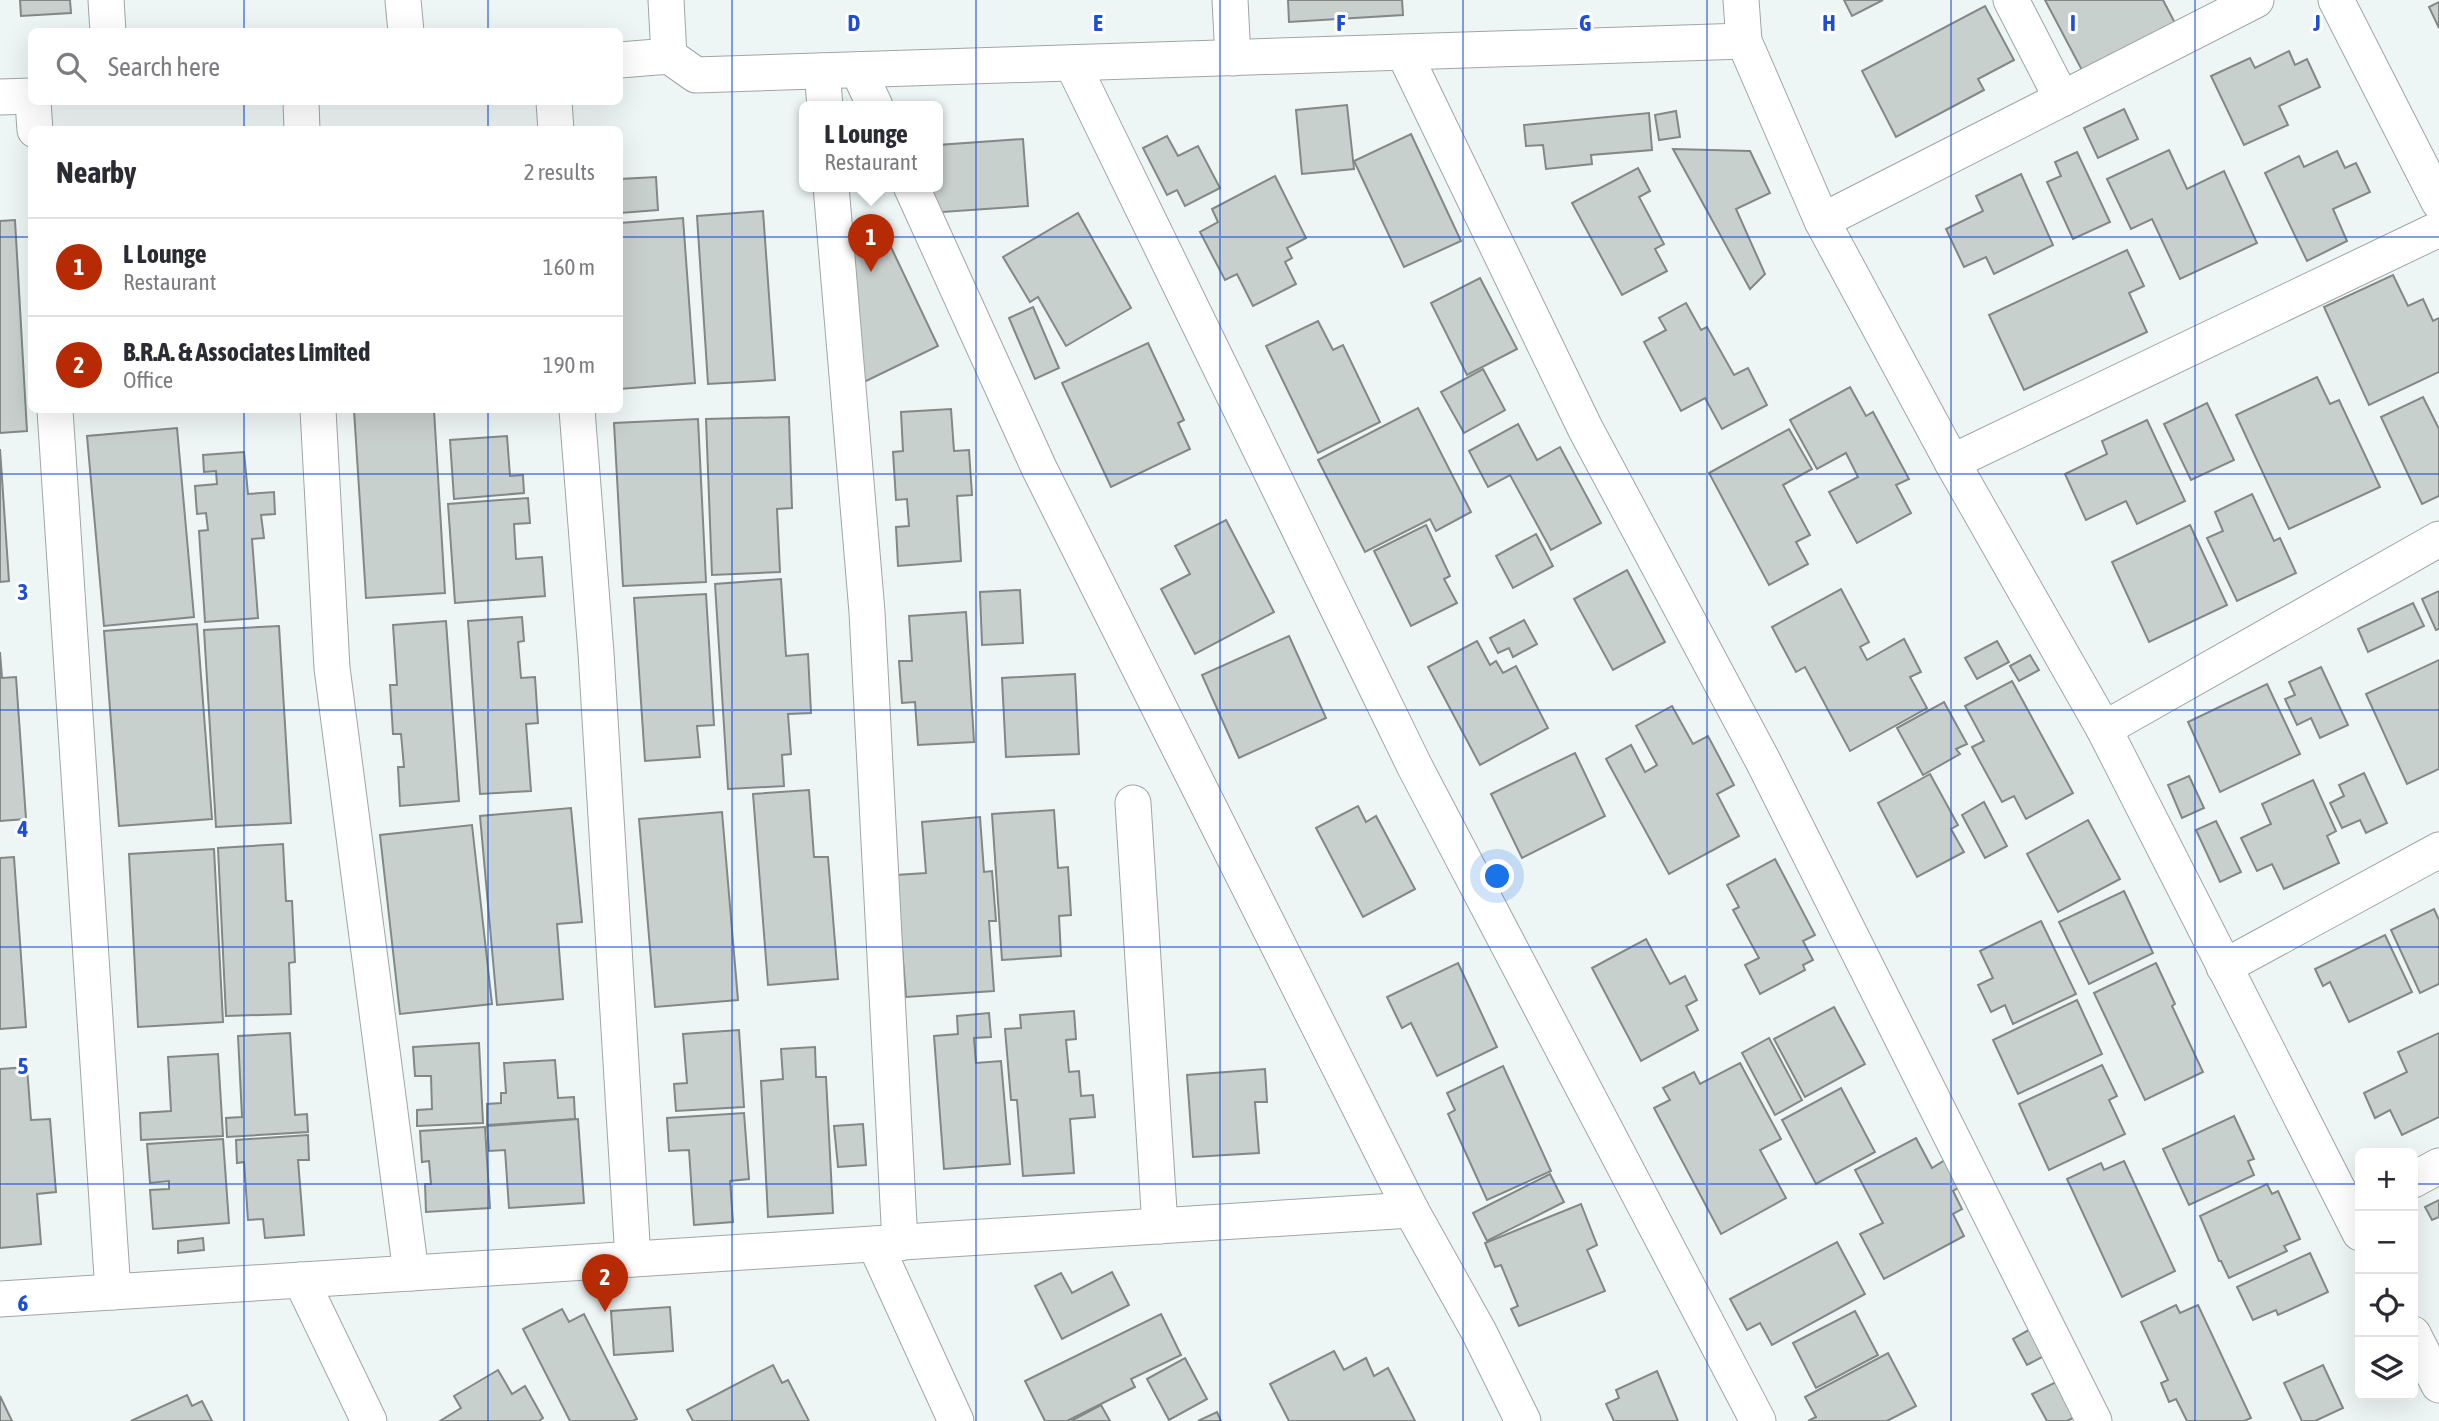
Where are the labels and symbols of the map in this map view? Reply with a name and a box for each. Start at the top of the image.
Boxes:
text: D [848,10,861,36]
text: E [1093,10,1103,36]
text: F [1336,10,1346,36]
text: G [1579,10,1591,36]
text: H [1822,10,1836,36]
text: I [2070,10,2076,36]
text: J [2312,10,2321,36]
pin: 1 [848,214,894,272]
text: 3 [18,579,28,605]
text: 4 [17,816,29,842]
your location [1480,859,1514,893]
text: 5 [18,1053,29,1079]
pin: 2 [582,1254,628,1312]
text: 6 [18,1290,29,1316]

